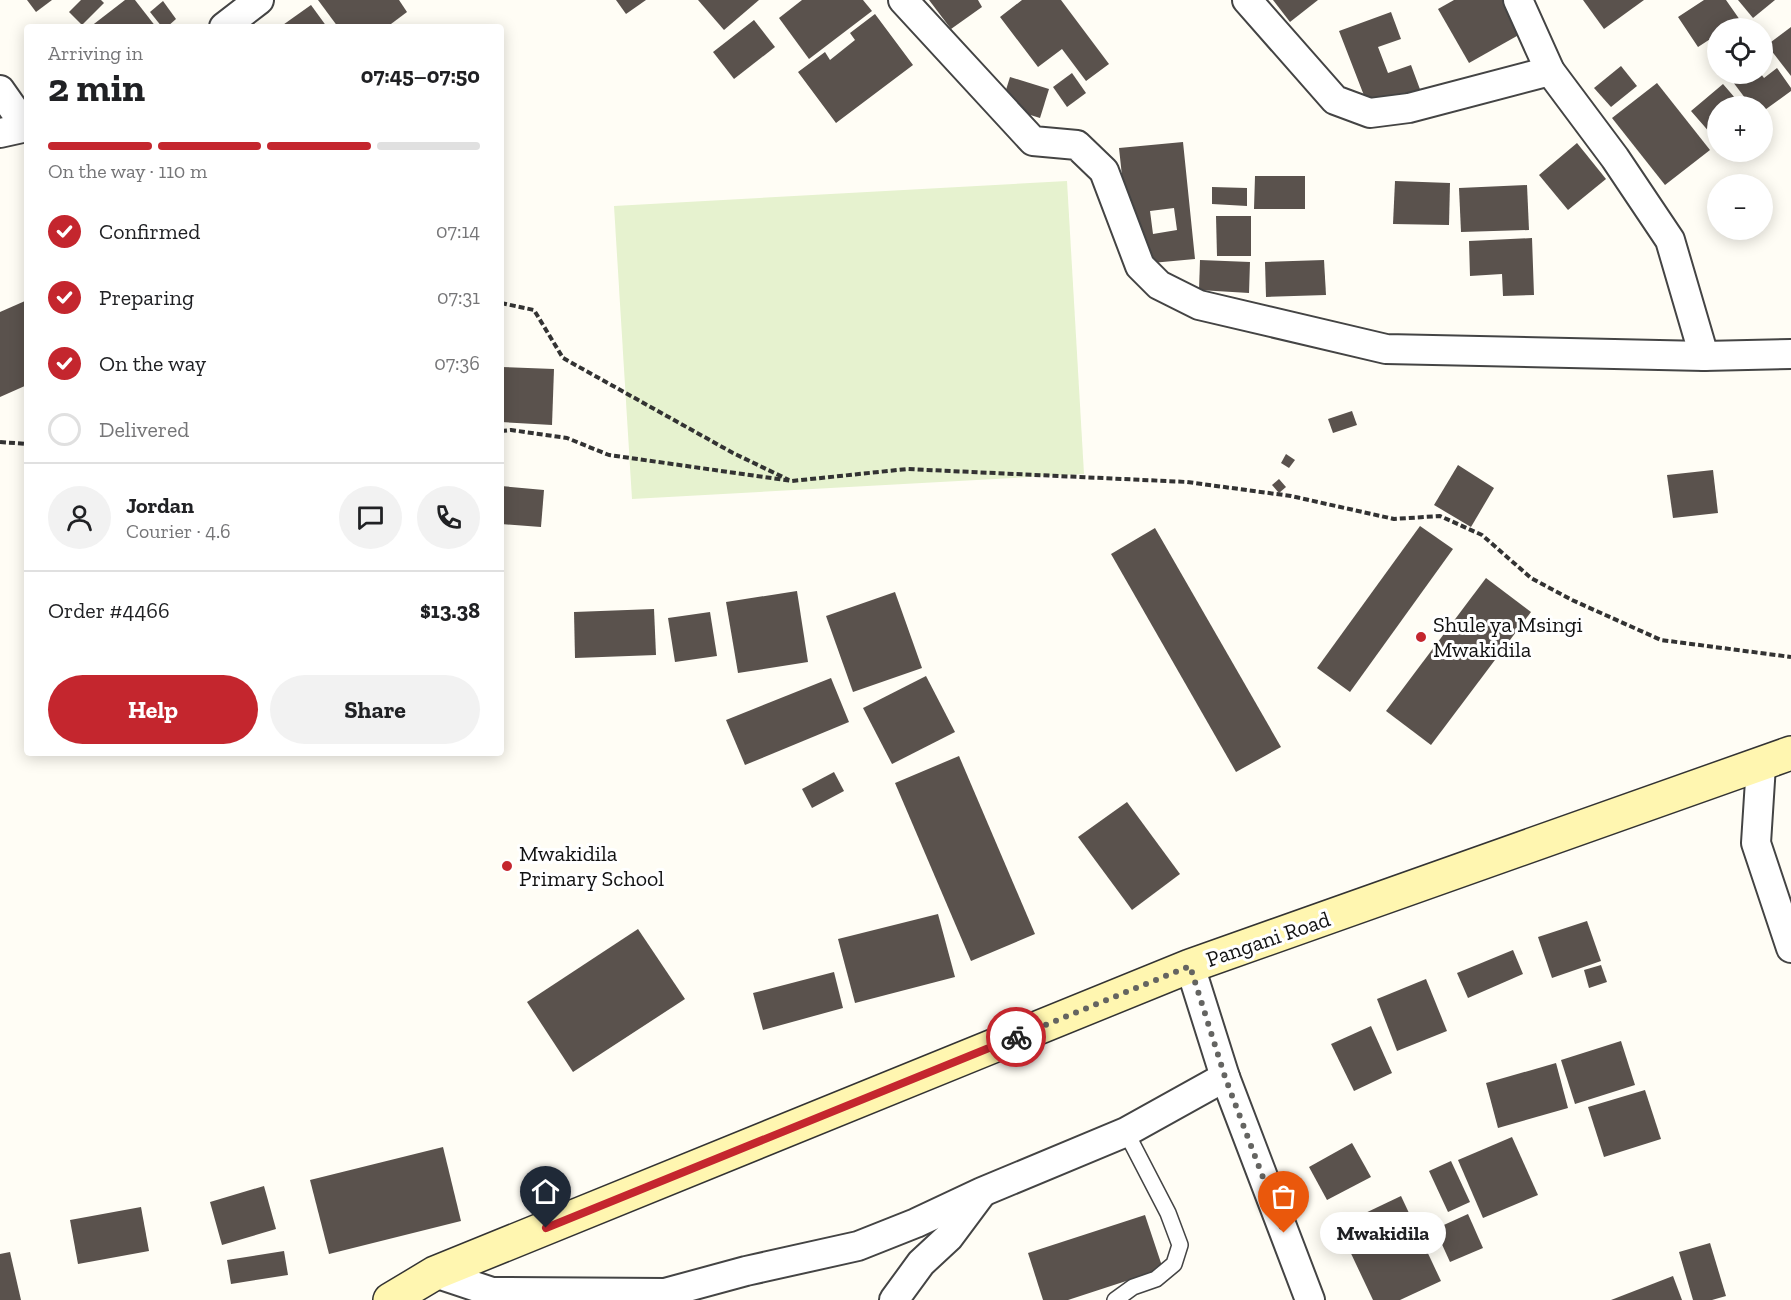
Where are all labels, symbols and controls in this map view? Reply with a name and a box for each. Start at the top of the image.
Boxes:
map controls [1707,18,1773,240]
button: locate [1707,18,1773,84]
text: Arriving in [48,41,143,65]
text: 07:45–07:50 [361,62,480,89]
text: 2 min [48,64,145,111]
button: + [1707,96,1773,162]
text: On the way · 110 m [48,159,207,183]
button: − [1707,174,1773,240]
icon: check [48,215,81,248]
text: Confirmed [99,218,200,245]
text: 07:14 [436,219,480,243]
icon: check [48,281,81,314]
text: Preparing [99,284,194,311]
text: 07:31 [437,285,480,309]
icon: check [48,347,81,380]
text: On the way [99,350,206,377]
text: 07:36 [434,351,480,375]
text: Delivered [99,416,189,443]
button: person [48,486,111,549]
button: chat [339,486,402,549]
button: phone [417,486,480,549]
text: Jordan [126,492,194,519]
text: Courier · 4.6 [126,519,231,543]
text: Order #4466 [48,597,170,624]
text: $13.38 [420,597,480,624]
place label: Shule ya Msingi Mwakidila [1433,611,1583,663]
marker: Shule ya Msingi Mwakidila [1414,630,1428,644]
button: Help [48,675,258,744]
button: Share [270,675,480,744]
place label: Mwakidila Primary School [519,840,664,892]
marker: Mwakidila Primary School [500,859,514,873]
street label: Pangani Road [1202,905,1334,973]
courier [986,1007,1046,1067]
icon: bike [1000,1021,1033,1054]
pin [520,1166,571,1228]
pin [1258,1171,1309,1233]
icon: home [529,1175,562,1208]
icon: bag [1267,1180,1300,1213]
callout: Mwakidila [1320,1212,1446,1254]
text: Mwakidila [1337,1221,1429,1245]

